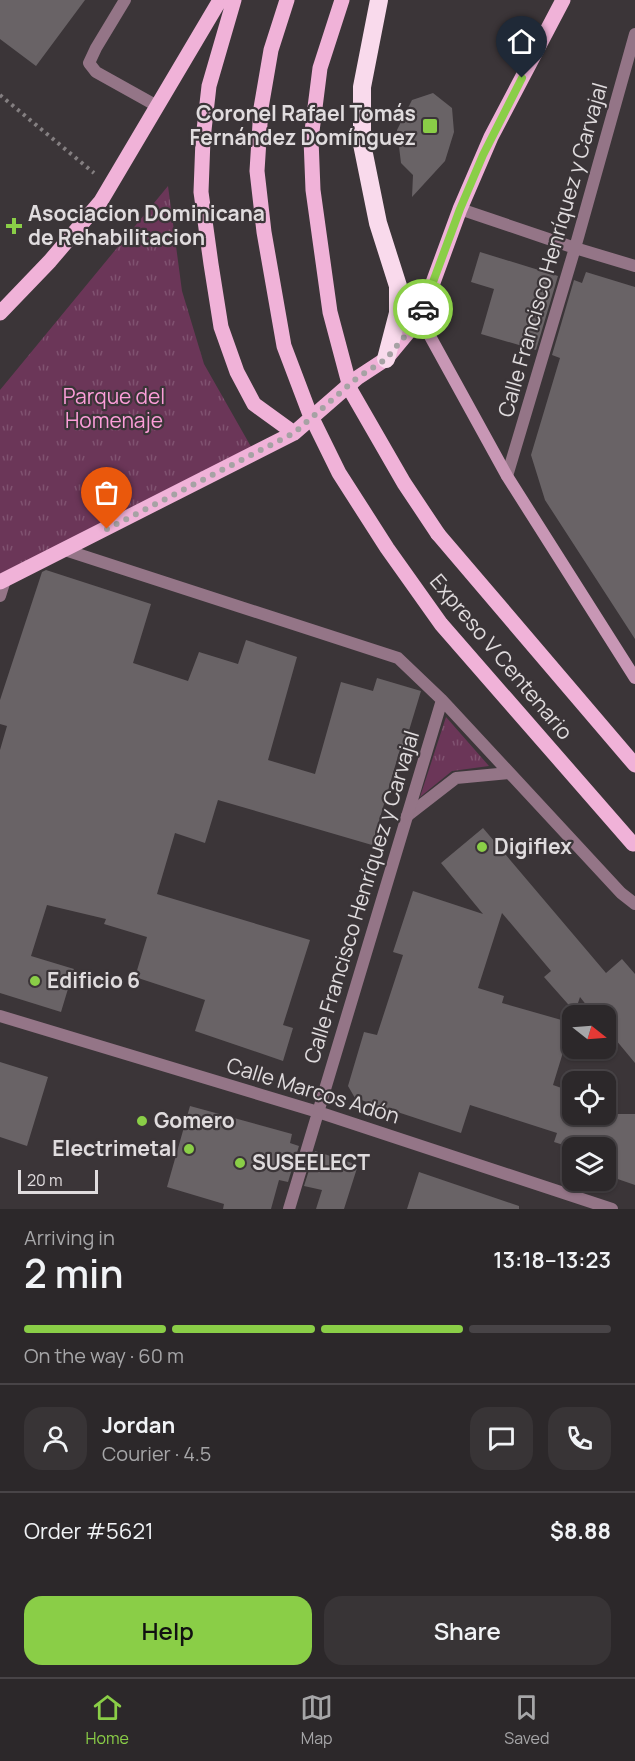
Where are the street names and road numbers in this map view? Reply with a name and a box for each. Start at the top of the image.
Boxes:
street label: Calle Francisco Henríquez y Carvajal [491,79,613,420]
street label: Expreso V Centenario [424,568,579,745]
street label: Calle Francisco Henríquez y Carvajal [297,727,425,1067]
street label: Calle Marcos Adón [224,1050,403,1130]

